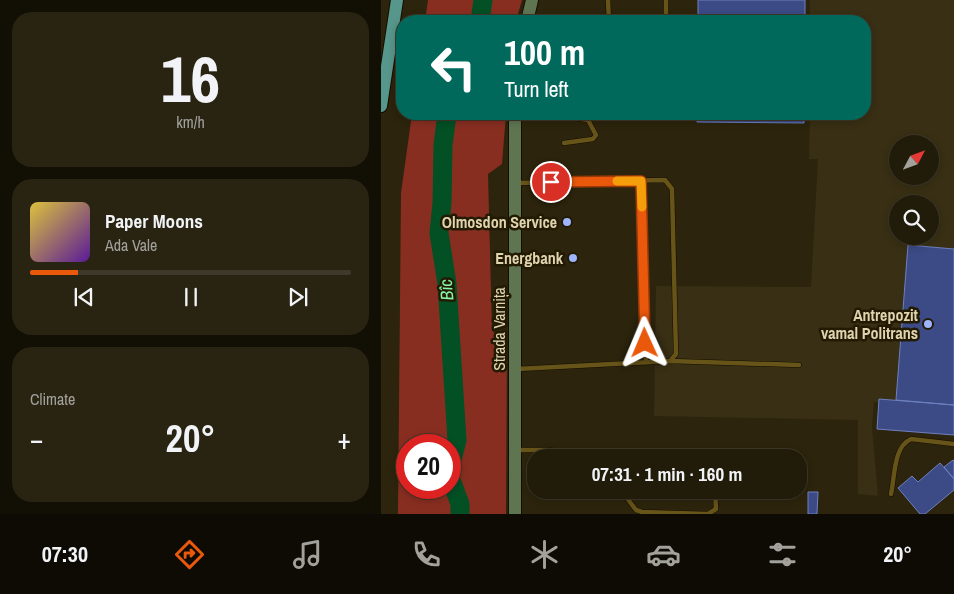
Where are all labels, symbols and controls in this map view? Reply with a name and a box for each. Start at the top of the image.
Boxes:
text: 100 m [504,29,585,76]
text: 16 [161,35,220,122]
icon: left [421,35,486,100]
text: Turn left [504,74,569,104]
text: km/h [176,111,205,133]
north arrow [889,135,939,185]
map controls [889,135,939,245]
pin [530,161,572,203]
icon: arrive [537,168,565,196]
button: search [889,195,939,245]
text: Paper Moons [105,208,203,234]
place label: Olmosdon Service [442,211,557,233]
marker: Olmosdon Service [561,216,573,228]
text: Ada Vale [105,234,157,256]
place label: Energbank [495,247,564,269]
marker: Energbank [567,252,579,264]
water label: Bîc [433,278,459,302]
icon: previous [70,283,98,311]
icon: pause [177,283,205,311]
icon: next [284,283,312,311]
street label: Strada Varnița [488,286,510,371]
place label: Antrepozit vamal Politrans [821,304,919,344]
position arrow [618,316,670,368]
marker: Antrepozit vamal Politrans [922,318,934,330]
text: Climate [30,388,75,410]
text: 20° [166,413,215,464]
text: − [30,420,43,458]
text: + [338,420,351,458]
speed limit sign: 20 [396,434,461,499]
text: 07:31 · 1 min · 160 m [592,461,742,487]
icon: directions [172,537,207,572]
icon: music [290,537,325,572]
icon: phone [409,537,444,572]
icon: climate [527,537,562,572]
icon: car [646,537,681,572]
icon: filters [765,537,800,572]
text: 07:30 [42,539,88,569]
text: 20° [883,539,912,569]

